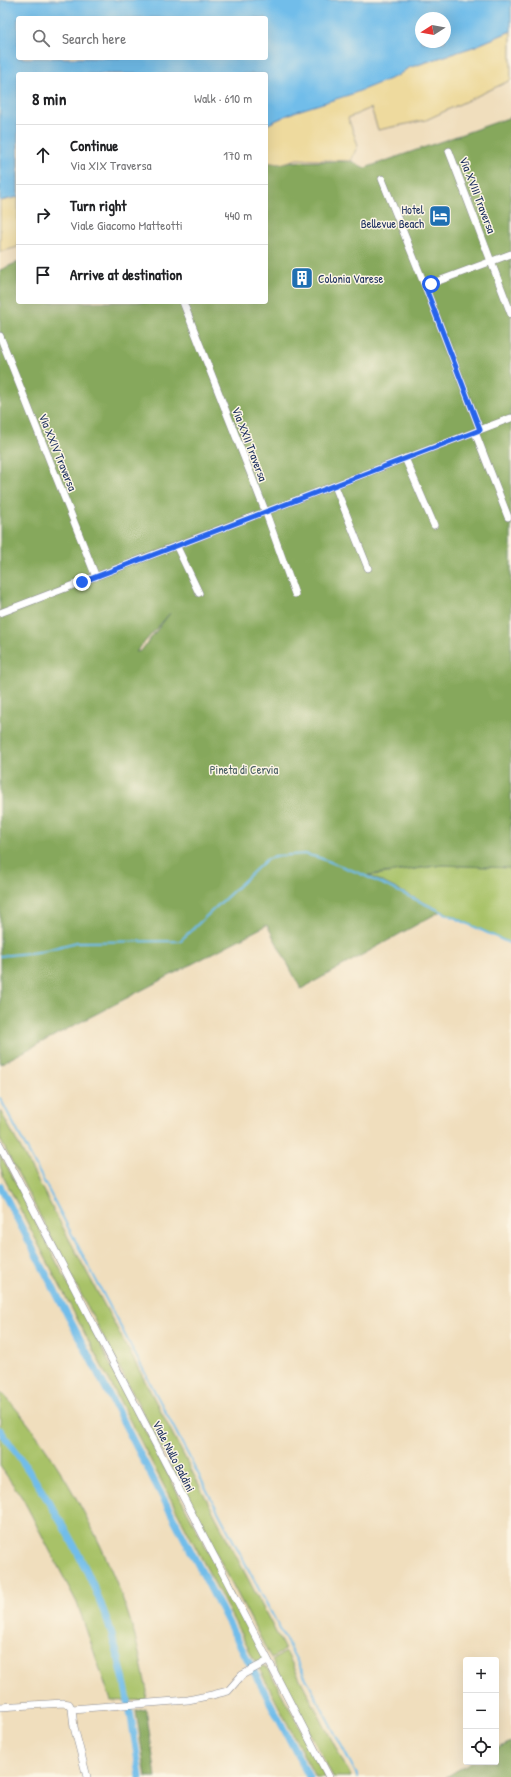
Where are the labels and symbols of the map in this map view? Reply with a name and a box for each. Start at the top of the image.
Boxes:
north arrow [415,12,451,48]
street label: Via XVIII Traversa [456,154,500,236]
place label: Hotel Bellevue Beach [361,201,425,232]
hotel icon: Hotel Bellevue Beach [427,203,453,229]
building icon: Colonia Varese [289,265,315,291]
place label: Colonia Varese [318,270,383,287]
route start [422,275,440,293]
street label: Via XXII Traversa [228,404,272,484]
street label: Via XXIV Traversa [35,411,81,494]
route end [73,573,91,591]
park label: Pineta di Cervia [210,761,279,778]
street label: Viale Nullo Baldini [149,1417,199,1495]

